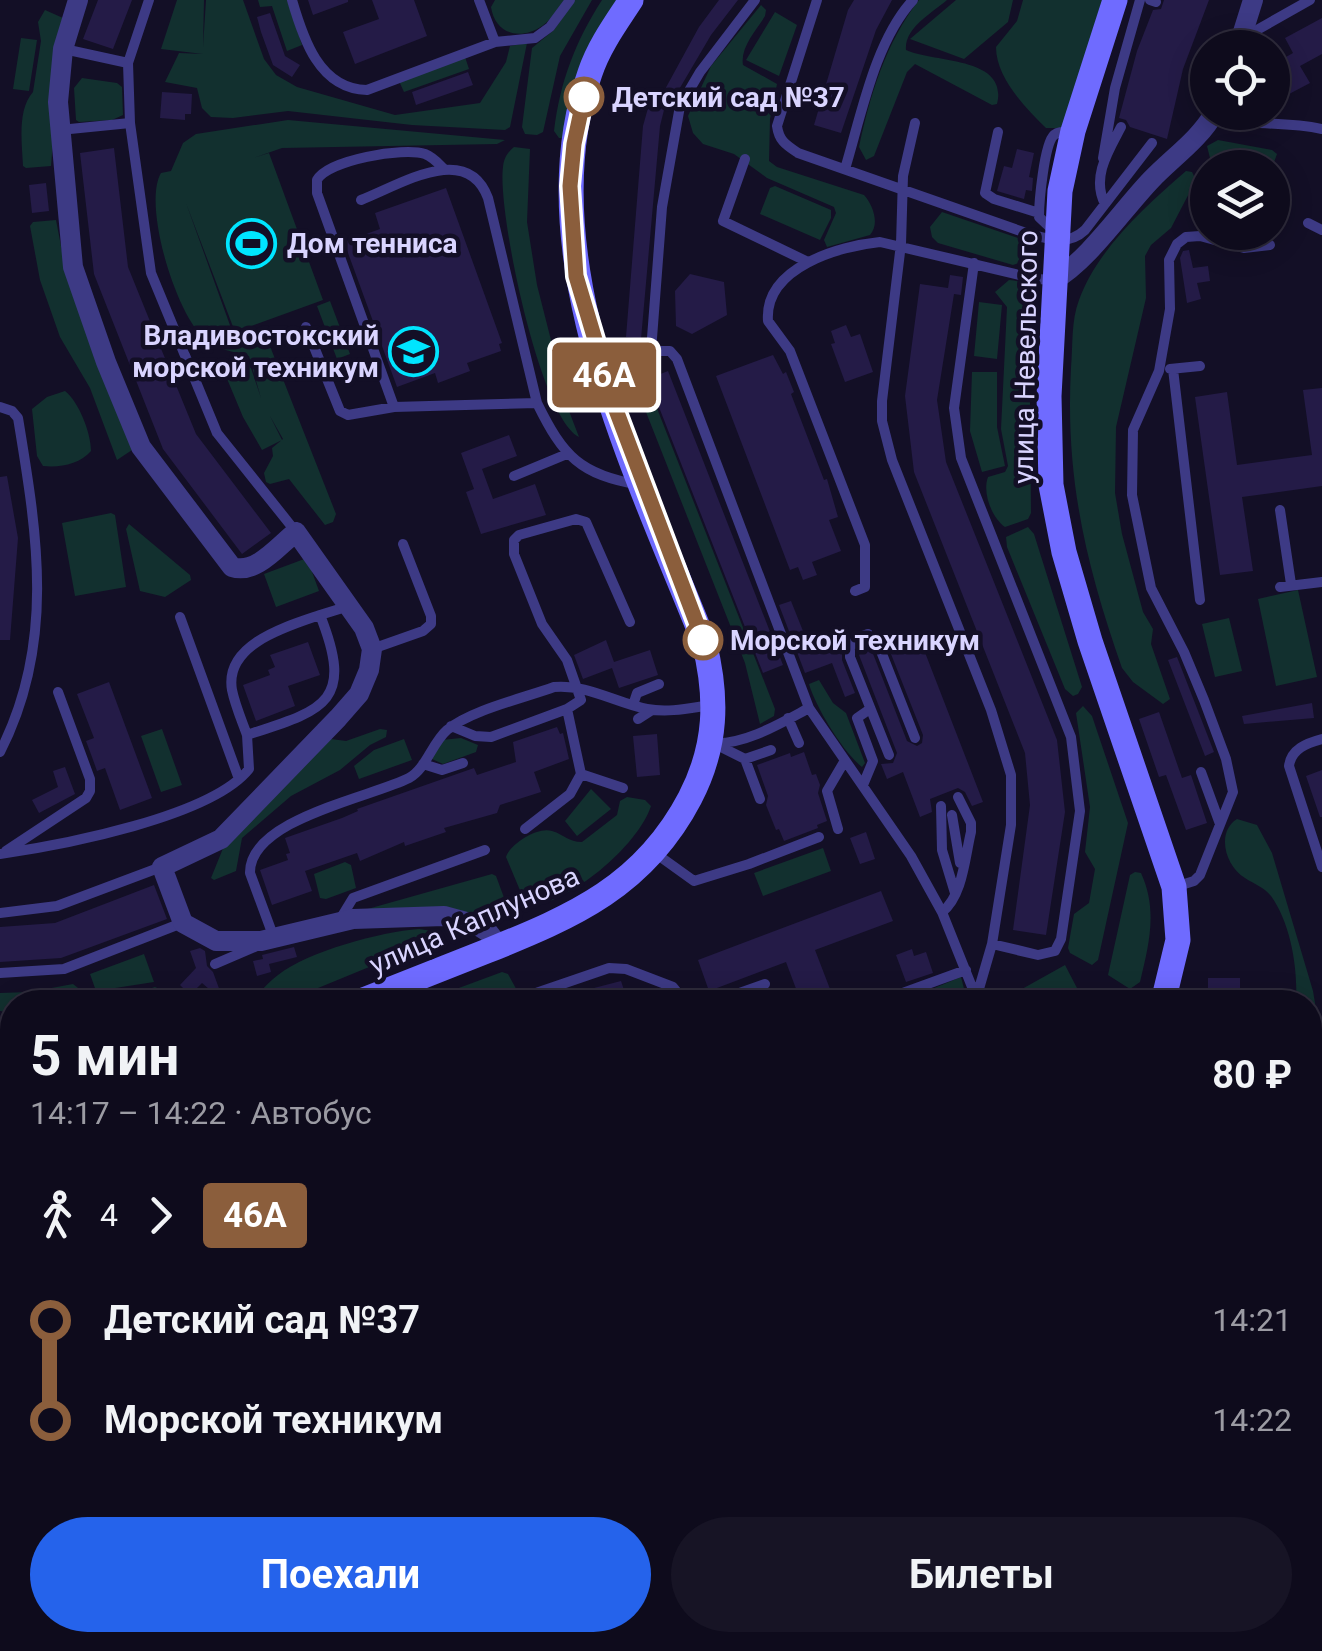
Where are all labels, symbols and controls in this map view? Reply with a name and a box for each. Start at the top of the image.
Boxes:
map controls [1190,30,1290,250]
button: locate [1190,30,1290,130]
marker: Детский сад №37 [565,78,603,116]
place label: Детский сад №37 [612,81,845,114]
button: layers [1190,150,1290,250]
sports icon: Дом тенниса [226,217,278,269]
place label: Дом тенниса [287,227,457,260]
street label: улица Невельского [1007,230,1044,484]
place label: Владивостокский морской техникум [132,319,379,384]
school or university icon: Владивостокский морской техникум [388,325,440,377]
line badge: 46А [546,342,662,408]
text: 46А [572,355,636,396]
marker: Морской техникум [684,621,722,659]
place label: Морской техникум [730,624,980,657]
street label: улица Каплунова [364,859,584,981]
text: 5 мин [30,1024,179,1088]
text: 80 ₽ [1212,1053,1292,1097]
text: 14:17 – 14:22 · Автобус [30,1094,372,1132]
icon: walk [30,1188,85,1243]
icon: forward [133,1188,188,1243]
text: 46А [223,1195,287,1236]
text: 4 [100,1196,118,1234]
text: Детский сад №37 [104,1298,420,1342]
text: 14:21 [1212,1301,1292,1339]
text: Морской техникум [104,1398,443,1442]
text: 14:22 [1212,1401,1292,1439]
button: Поехали [30,1517,651,1632]
button: Билеты [671,1517,1292,1632]

